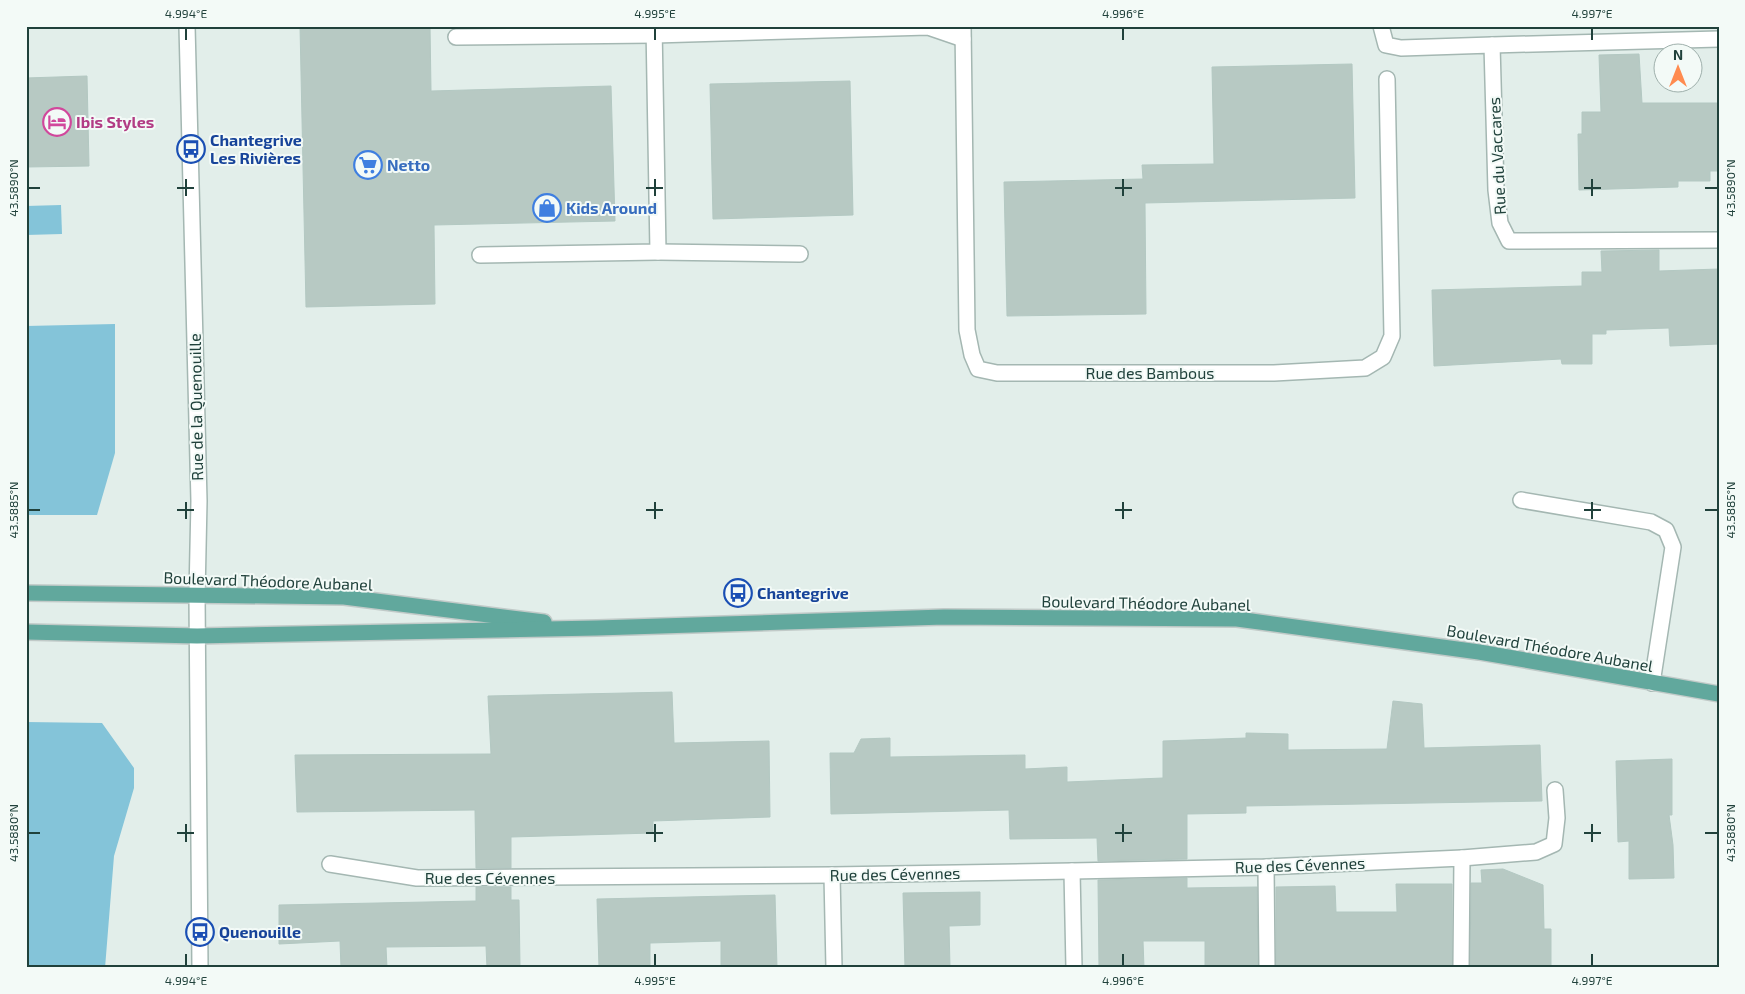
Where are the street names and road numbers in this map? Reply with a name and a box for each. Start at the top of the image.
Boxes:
street label: Rue du Vaccares [1484,97,1509,215]
street label: Rue de la Quenouille [185,333,207,481]
street label: Rue des Bambous [1086,363,1214,382]
street label: Boulevard Théodore Aubanel [163,567,373,594]
street label: Boulevard Théodore Aubanel [1041,591,1251,614]
street label: Boulevard Théodore Aubanel [1445,620,1655,675]
street label: Rue des Cévennes [1234,853,1366,876]
street label: Rue des Cévennes [830,863,960,884]
street label: Rue des Cévennes [425,868,555,887]

